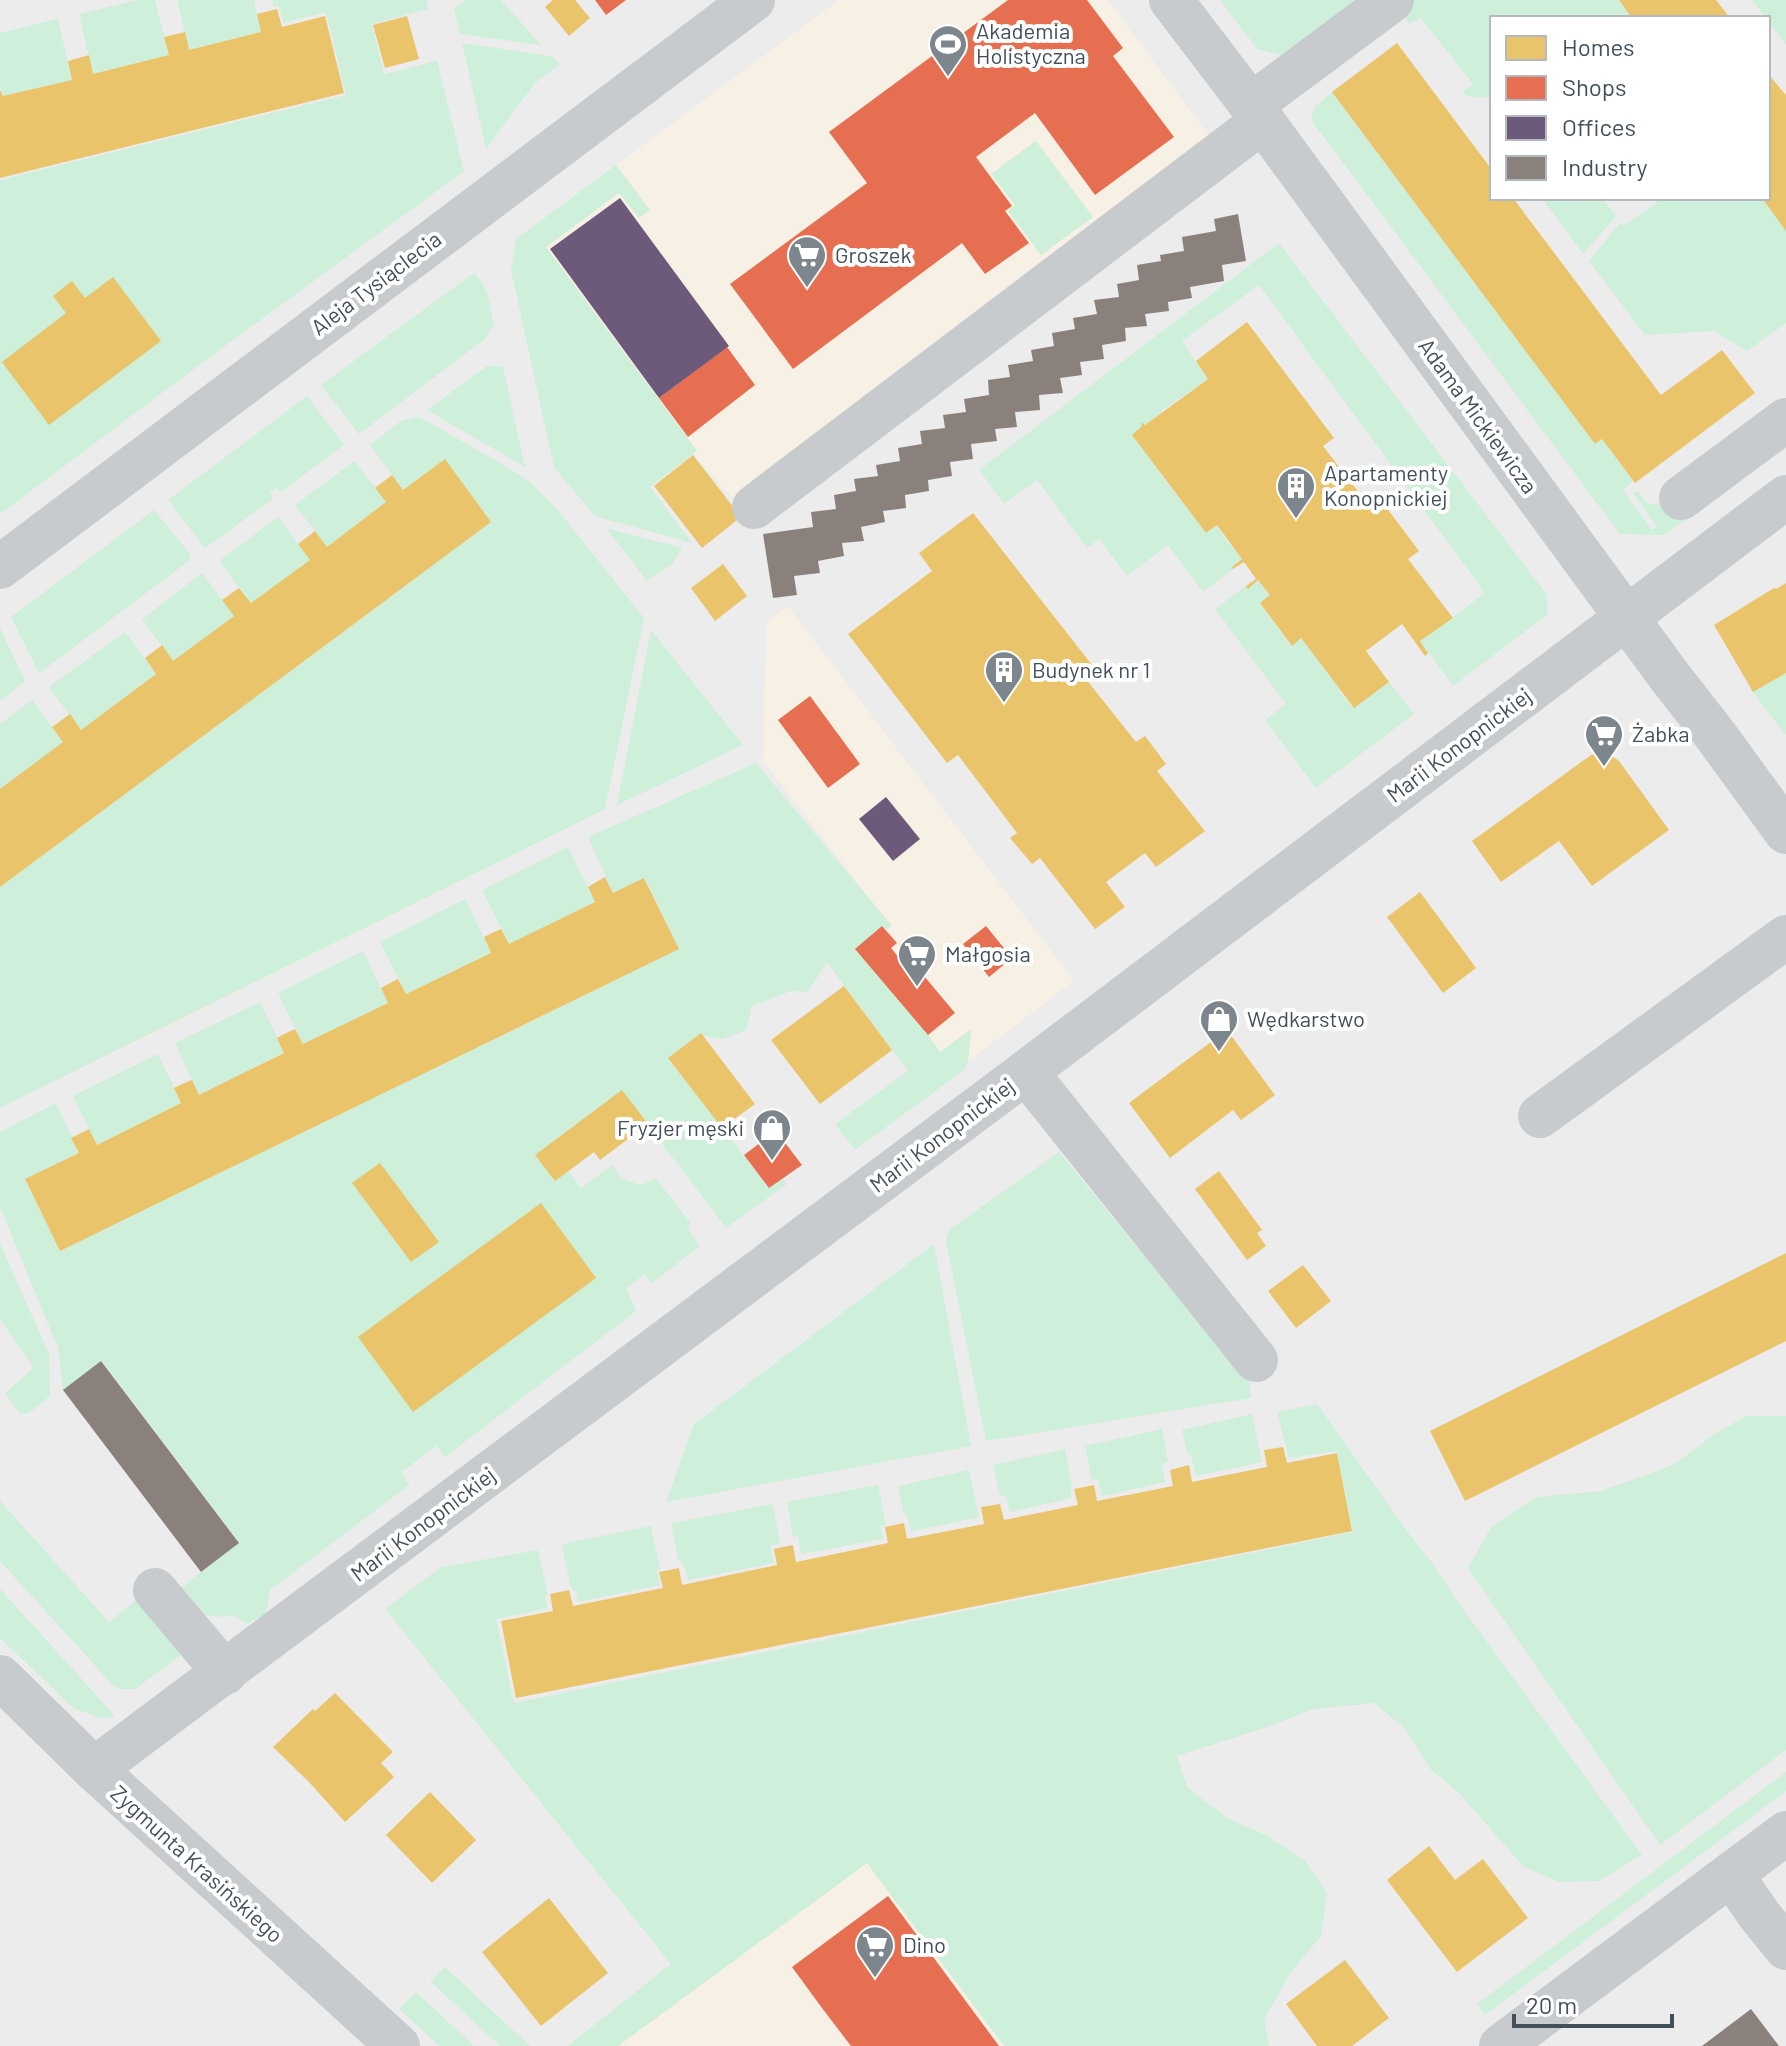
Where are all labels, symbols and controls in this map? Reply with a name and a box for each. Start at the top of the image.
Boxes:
legend [1490,16,1770,200]
place label: Akademia Holistyczna [976,17,1086,68]
sports icon: Akademia Holistyczna [927,23,969,78]
text: Homes [1562,32,1635,61]
text: Shops [1562,72,1627,101]
text: Offices [1562,112,1636,141]
text: Industry [1562,152,1648,181]
street label: Aleja Tysiąclecia [305,225,446,340]
supermarket icon: Groszek [786,234,828,289]
place label: Groszek [835,241,912,267]
street label: Adama Mickiewicza [1414,333,1544,498]
place label: Apartamenty Konopnickiej [1324,459,1448,510]
building icon: Apartamenty Konopnickiej [1275,465,1317,520]
building icon: Budynek nr 1 [983,649,1025,704]
place label: Budynek nr 1 [1032,656,1150,682]
street label: Marii Konopnickiej [1381,681,1536,807]
supermarket icon: Żabka [1583,713,1625,768]
place label: Żabka [1632,720,1689,746]
supermarket icon: Małgosia [896,933,938,988]
place label: Małgosia [945,940,1031,966]
shop icon: Wędkarstwo [1198,998,1240,1053]
place label: Wędkarstwo [1247,1005,1365,1031]
street label: Marii Konopnickiej [864,1071,1019,1197]
shop icon: Fryzjer męski [751,1107,793,1162]
place label: Fryzjer męski [617,1114,744,1140]
street label: Marii Konopnickiej [345,1460,500,1586]
street label: Zygmunta Krasińskiego [106,1779,289,1947]
supermarket icon: Dino [854,1924,896,1979]
place label: Dino [903,1931,946,1957]
scale bar [1514,1978,1672,2028]
text: 20 m [1526,1990,1577,2019]

